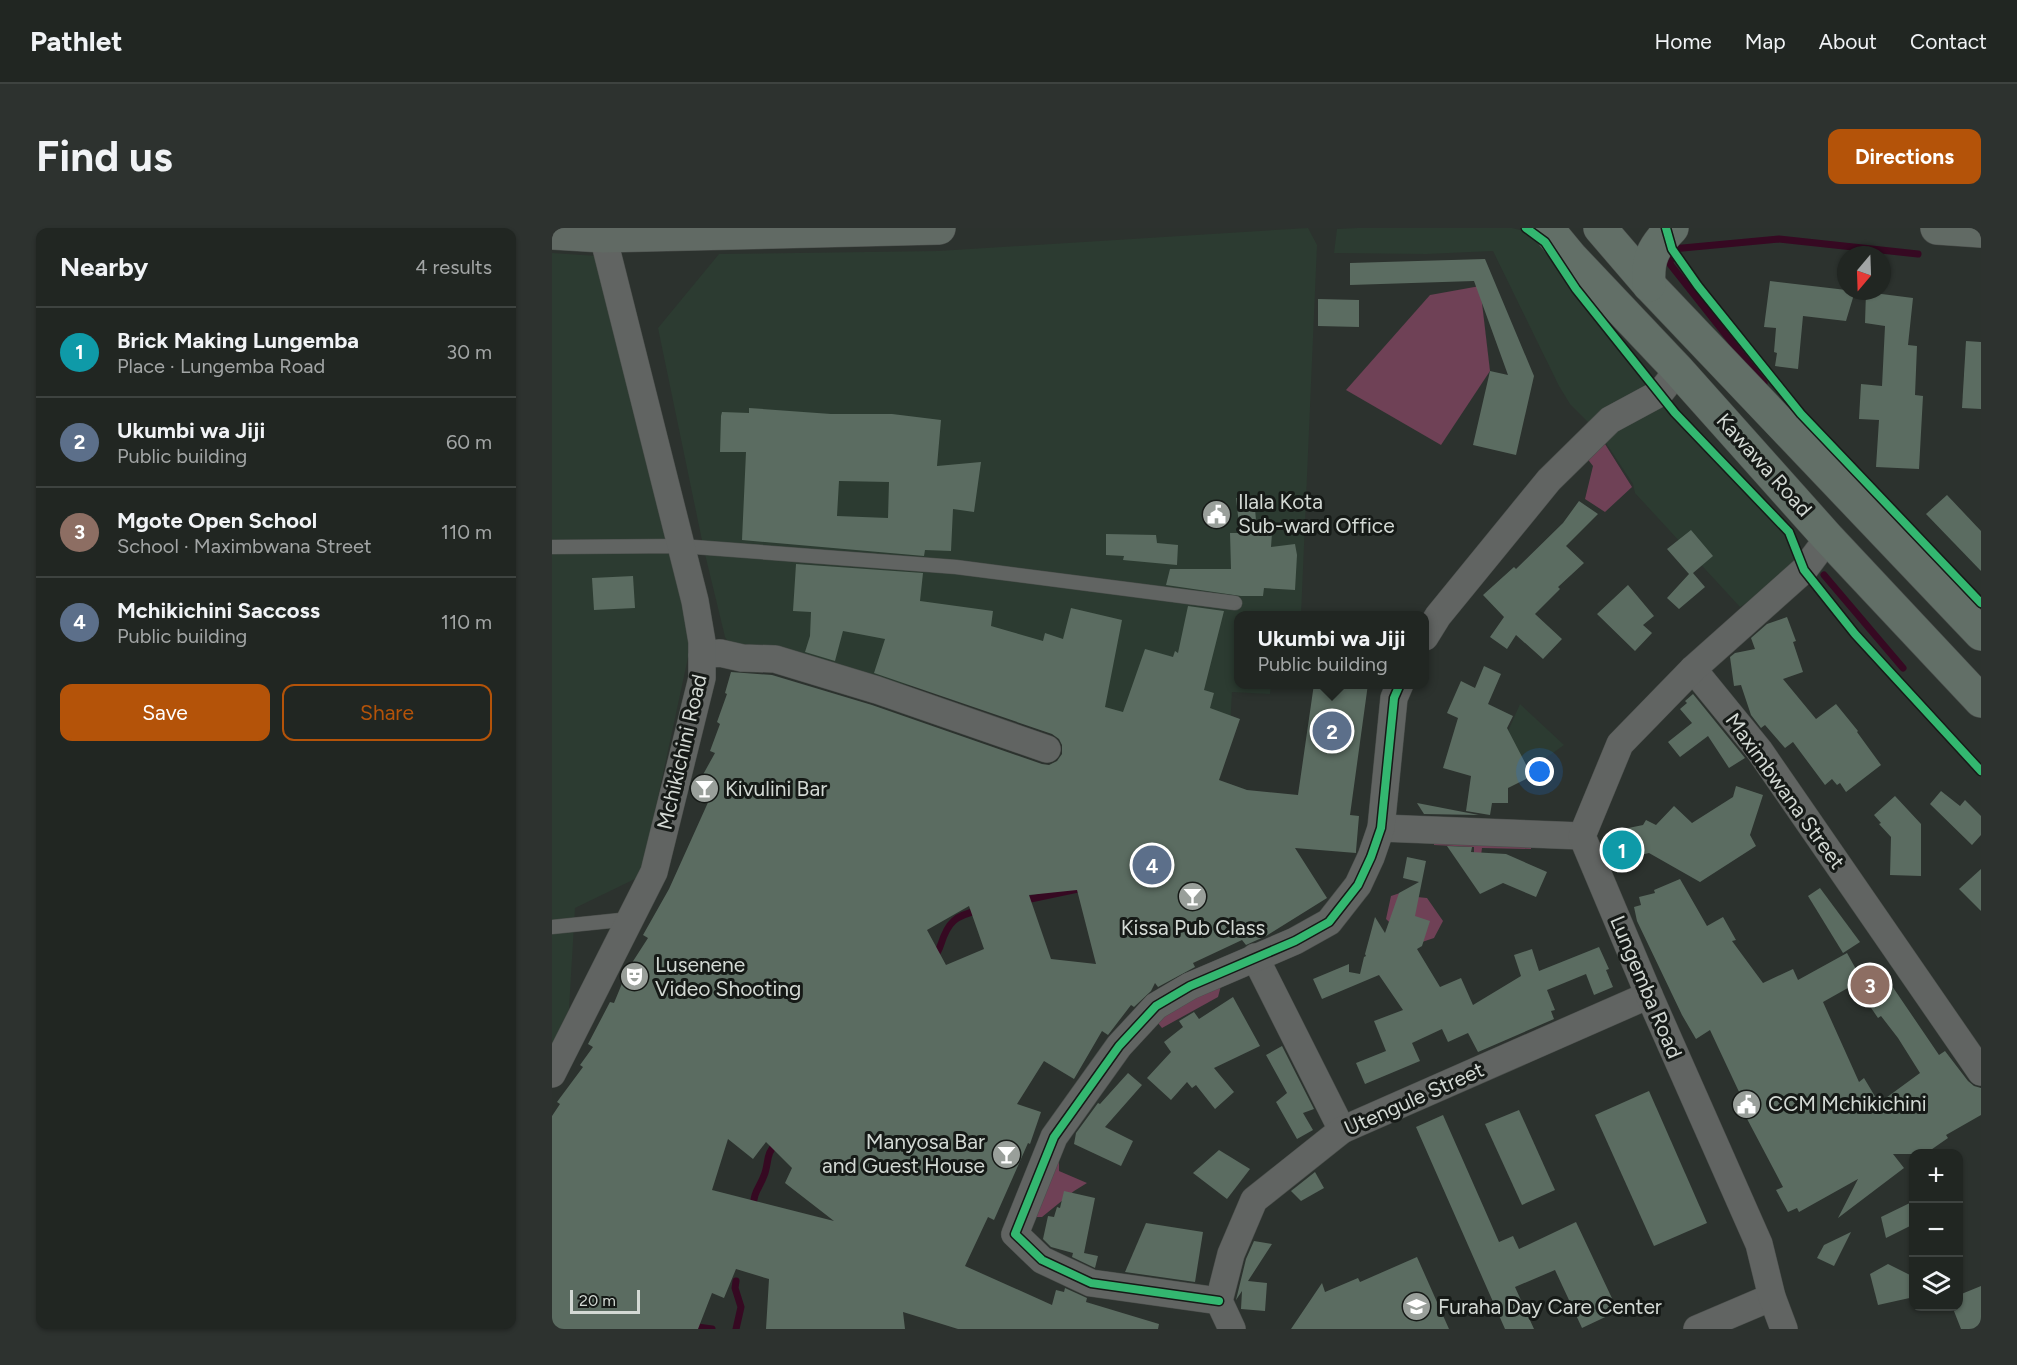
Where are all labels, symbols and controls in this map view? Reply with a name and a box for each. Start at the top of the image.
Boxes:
text: Pathlet [30,24,122,58]
text: Home [1655,29,1712,54]
text: Map [1745,29,1786,54]
text: About [1819,29,1877,54]
text: Contact [1910,29,1987,54]
button: Directions [1828,129,1981,184]
text: Find us [36,131,173,182]
north arrow [1837,246,1891,300]
text: Nearby [60,251,148,283]
text: 4 results [415,255,492,279]
text: Brick Making Lungemba [117,327,359,354]
text: 1 [75,340,84,364]
text: 30 m [446,340,492,364]
text: Place · Lungemba Road [117,354,325,378]
street label: Kawawa Road [1711,408,1817,521]
text: Ukumbi wa Jiji [117,417,265,444]
text: 2 [74,430,85,454]
text: 60 m [446,430,492,454]
text: Public building [117,444,247,468]
place label: Ilala Kota Sub-ward Office [1238,489,1395,538]
public building icon: Ilala Kota Sub-ward Office [1201,498,1233,530]
text: Mgote Open School [117,507,317,534]
text: 3 [74,520,85,544]
text: 110 m [441,520,492,544]
text: School · Maximbwana Street [117,534,372,558]
text: Mchikichini Saccoss [117,597,320,624]
text: 4 [73,610,86,634]
text: 110 m [441,610,492,634]
popup [1234,611,1429,689]
text: Public building [117,624,247,648]
text: Ukumbi wa Jiji [1257,625,1406,652]
text: Public building [1257,652,1388,676]
street label: Mchikichini Road [651,672,712,832]
button: Save [60,684,270,741]
button: Share [282,684,492,741]
pin: 2 [1312,708,1352,754]
street label: Maximbwana Street [1720,708,1850,874]
your location [1525,757,1554,786]
bar icon: Kivulini Bar [688,773,720,805]
place label: Kivulini Bar [725,776,827,801]
pin: 1 [1602,828,1642,872]
pin: 4 [1132,842,1172,888]
bar icon: Kissa Pub Class [1177,881,1209,913]
street label: Lungemba Road [1605,912,1688,1062]
place label: Kissa Pub Class [1121,915,1265,940]
place label: Lusenene Video Shooting [655,952,801,1001]
theatre icon: Lusenene Video Shooting [618,961,650,993]
pin: 3 [1850,962,1890,1008]
street label: Utengule Street [1340,1057,1487,1140]
public building icon: CCM Mchikichini [1731,1088,1763,1120]
place label: CCM Mchikichini [1768,1091,1927,1116]
place label: Manyosa Bar and Guest House [822,1129,985,1178]
bar icon: Manyosa Bar and Guest House [990,1138,1022,1170]
map controls [1909,1149,1963,1311]
button: + [1909,1149,1963,1203]
button: − [1909,1203,1963,1257]
button: layers [1909,1257,1963,1311]
scale bar [570,1287,640,1314]
text: 20 m [579,1291,616,1310]
school or university icon: Furaha Day Care Center [1401,1291,1433,1323]
place label: Furaha Day Care Center [1438,1294,1662,1319]

